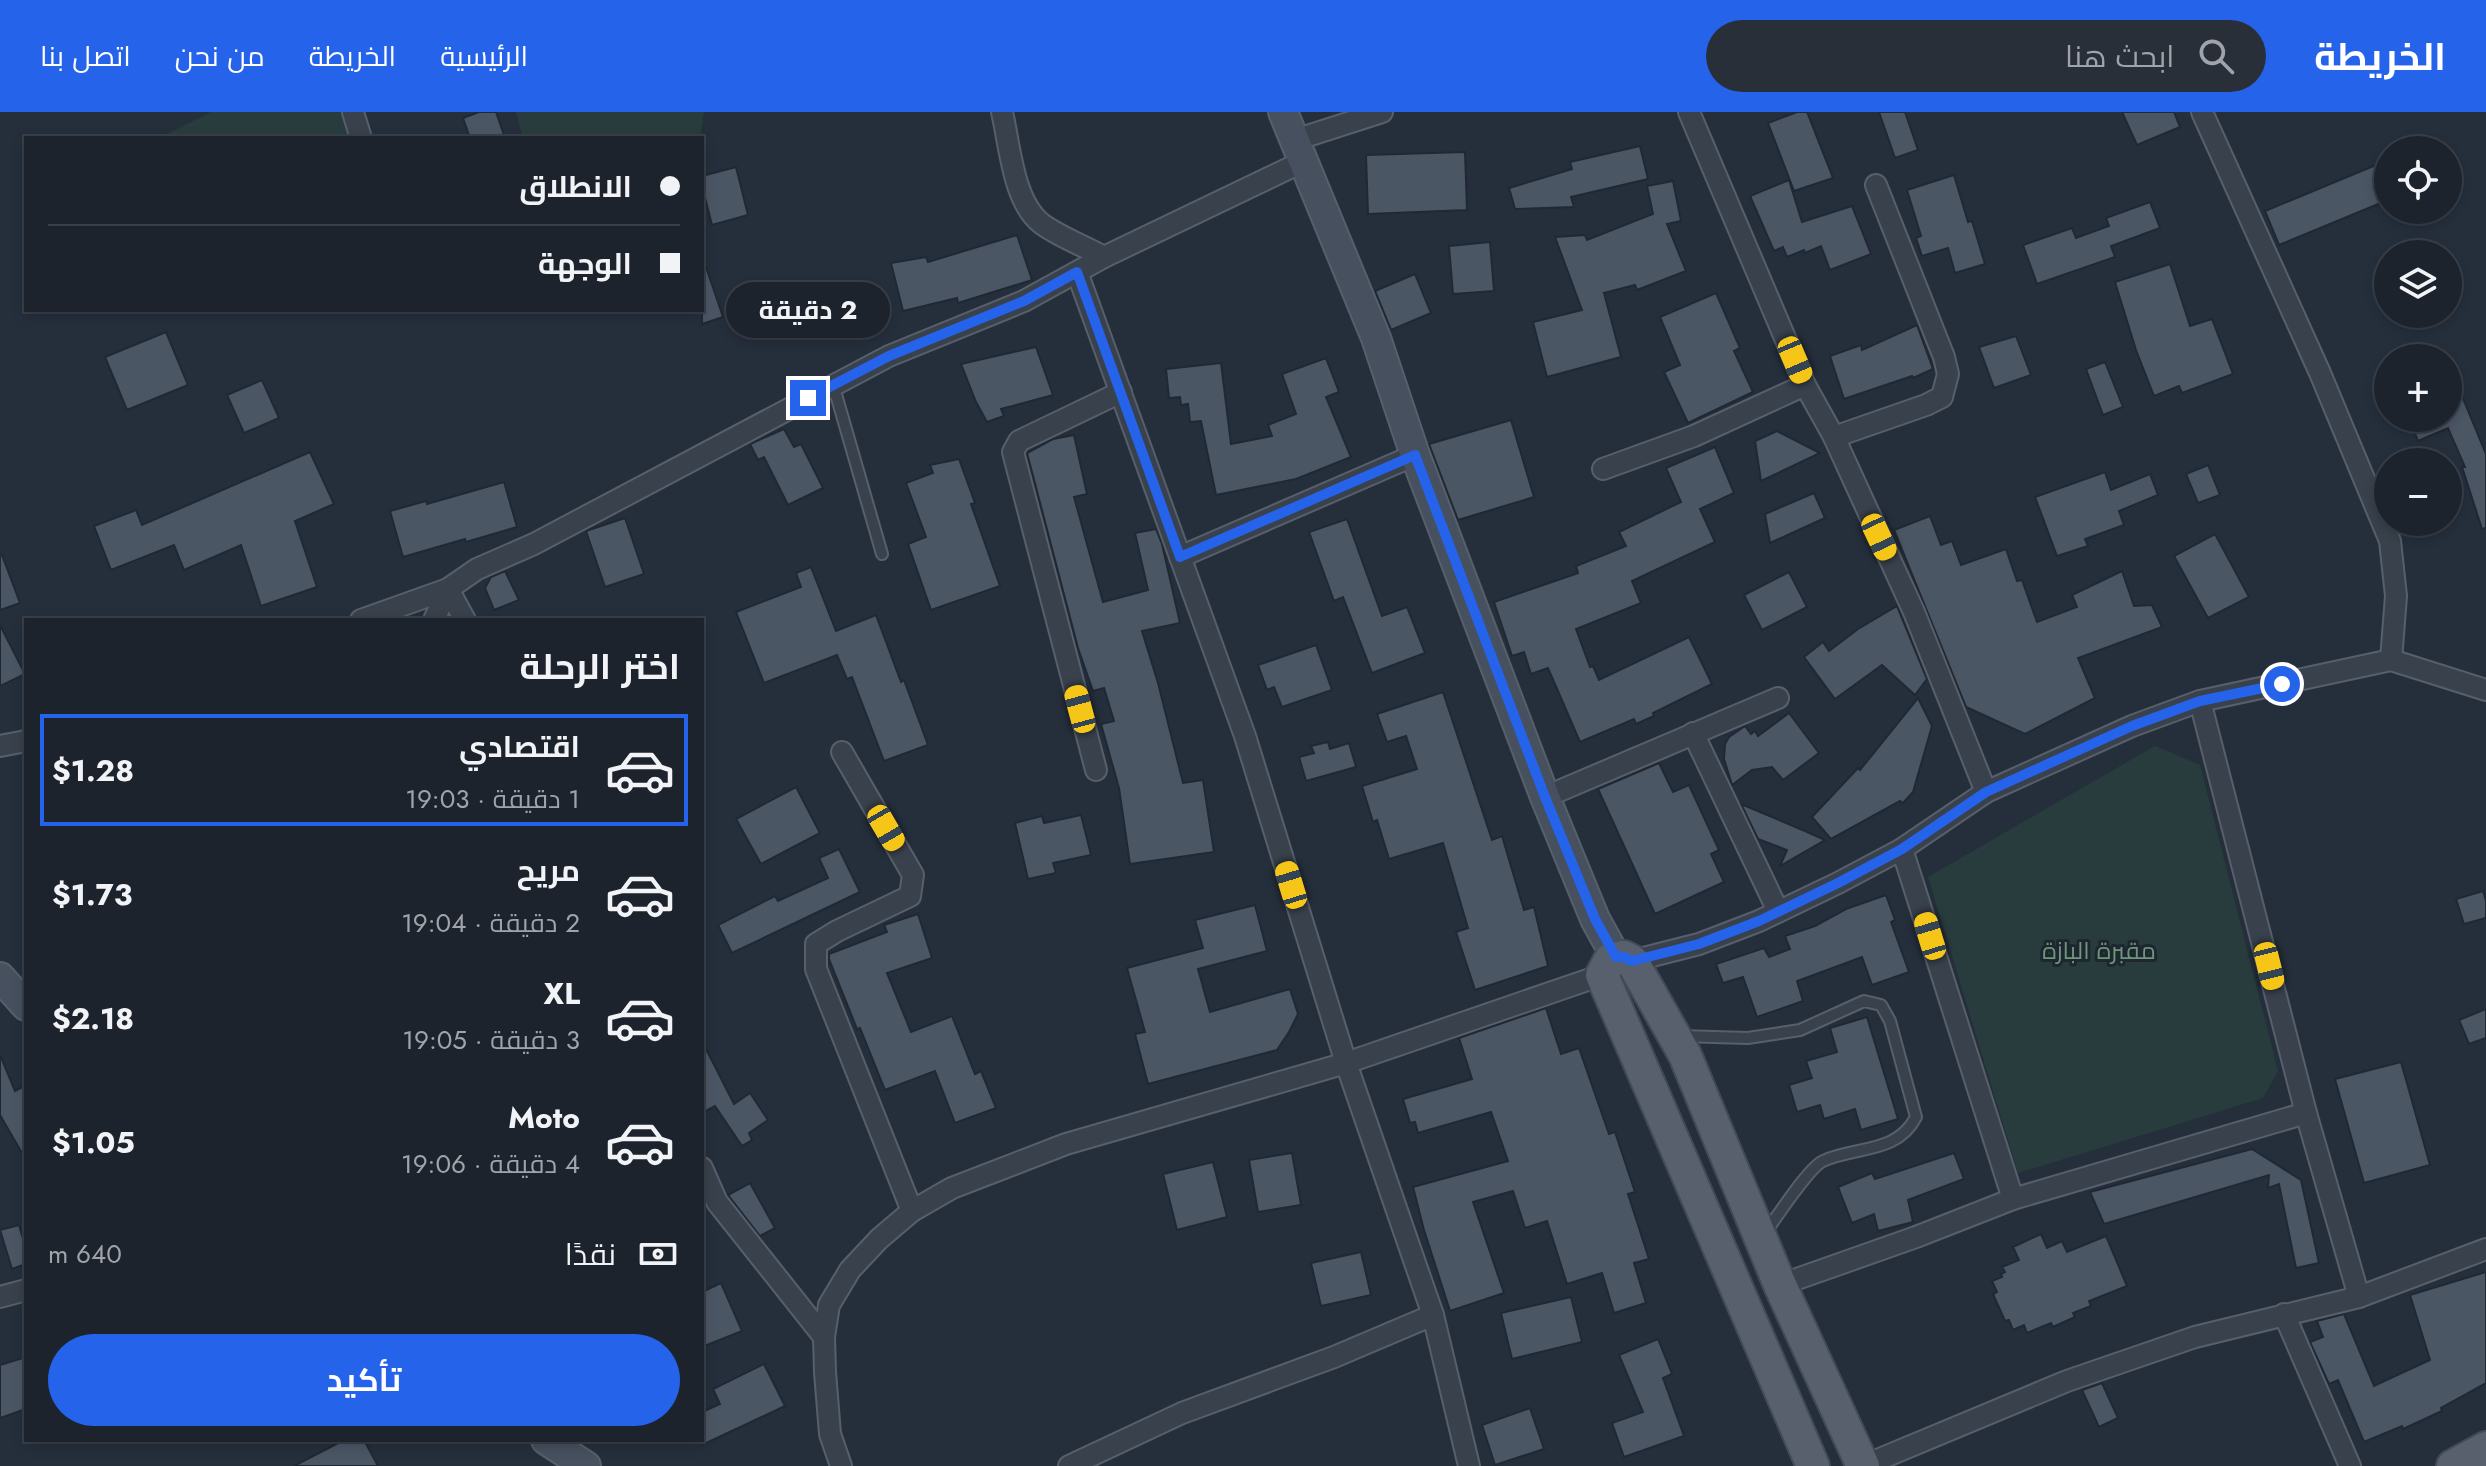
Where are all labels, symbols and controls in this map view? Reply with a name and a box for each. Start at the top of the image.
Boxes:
search box [1706,20,2266,92]
text: الخريطة [2314,29,2446,84]
icon: search [2194,34,2238,78]
text: ابحث هنا [2065,35,2174,78]
text: اتصل بنا [40,36,131,77]
text: من نحن [175,36,265,77]
text: الخريطة [309,36,396,77]
text: الرئيسية [440,36,528,77]
map controls [2374,136,2462,536]
button: locate [2374,136,2462,224]
text: الانطلاق [519,165,632,208]
button: layers [2374,240,2462,328]
text: الوجهة [538,242,632,285]
callout: 2 دقيقة [726,282,890,338]
text: 2 دقيقة [759,291,857,329]
car [1775,333,1815,387]
button: + [2374,344,2462,432]
route end [790,380,826,416]
button: − [2374,448,2462,536]
car [1858,510,1900,564]
text: اختر الرحلة [520,640,680,692]
route start [2264,666,2300,702]
car [1062,683,1098,735]
text: اقتصادي [459,725,580,768]
icon: car [604,734,676,806]
text: $1.28 [52,749,134,792]
text: 1 دقيقة · 19:03 [405,780,580,818]
car [864,801,908,855]
text: مريح [517,849,580,892]
icon: car [604,858,676,930]
car [1273,859,1309,911]
text: $1.73 [52,873,132,916]
text: 2 دقيقة · 19:04 [401,904,580,942]
car [1912,910,1948,962]
park label: مقبرة البازة [2042,933,2156,968]
car [2252,940,2286,992]
text: XL [544,972,580,1015]
icon: car [604,982,676,1054]
text: $2.18 [52,997,134,1040]
text: 3 دقيقة · 19:05 [402,1021,580,1059]
text: Moto [508,1096,580,1139]
icon: car [604,1106,676,1178]
text: $1.05 [52,1121,135,1164]
text: 4 دقيقة · 19:06 [401,1145,580,1183]
icon: cash [636,1232,680,1276]
text: نقدًا [565,1233,616,1276]
text: 640 m [48,1235,122,1273]
button: تأكيد [48,1334,680,1426]

